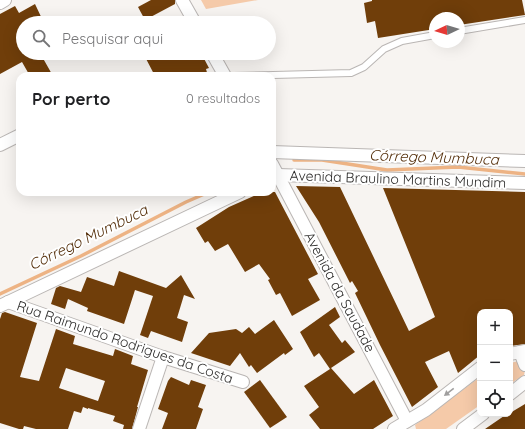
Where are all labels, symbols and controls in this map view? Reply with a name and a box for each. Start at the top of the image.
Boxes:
north arrow [429,12,465,48]
search box [16,16,276,60]
icon: search [30,27,52,49]
text: Pesquisar aqui [62,29,163,48]
text: Por perto [32,88,110,109]
text: 0 resultados [186,90,260,106]
water label: Córrego Mumbuca [369,145,500,169]
street label: Avenida Braulino Martins Mundim [289,166,507,192]
water label: Córrego Mumbuca [26,200,151,274]
street label: Avenida da Saudade [301,229,379,356]
street label: Rua Raimundo Rodrigues da Costa [14,296,236,388]
map controls [477,309,513,417]
button: + [477,309,513,345]
button: − [477,345,513,381]
button: locate [477,381,513,417]
one-way arrow [444,388,455,396]

